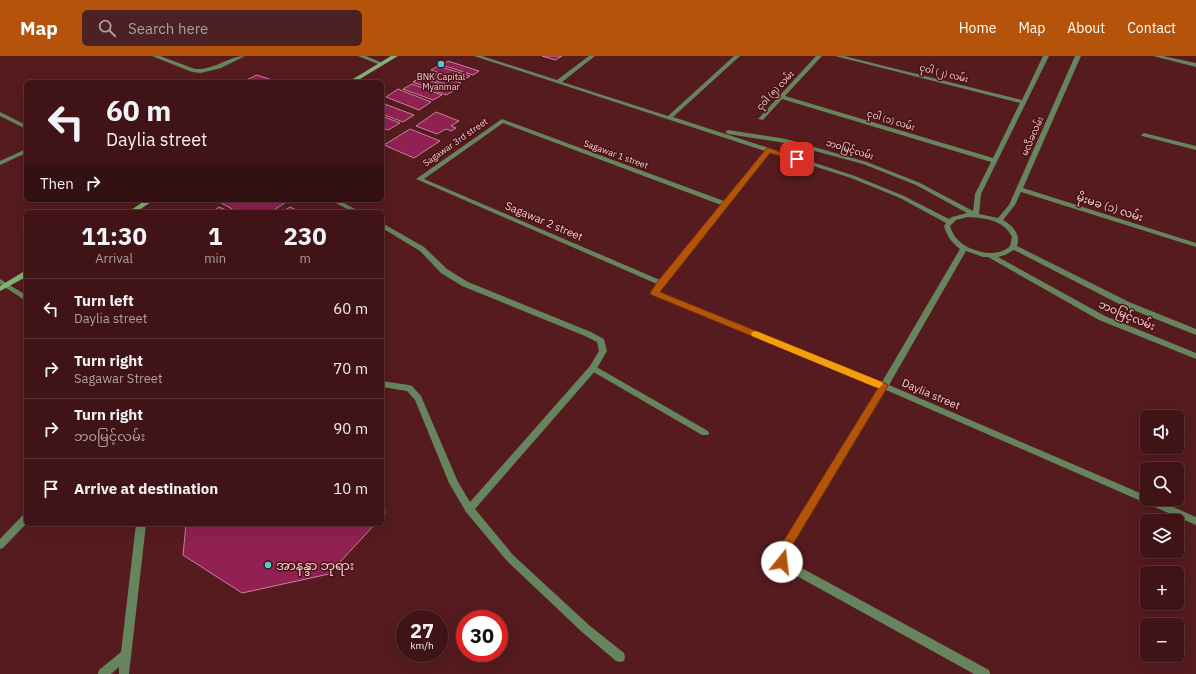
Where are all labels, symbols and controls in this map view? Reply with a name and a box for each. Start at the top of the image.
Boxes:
search box [82,10,362,46]
text: Map [20,16,58,40]
icon: search [96,17,118,39]
text: Search here [128,19,208,38]
text: Home [959,19,996,37]
text: Map [1018,19,1045,37]
text: About [1067,19,1105,37]
text: Contact [1127,19,1176,37]
marker: BNK Capital Myanmar [436,59,446,69]
street label: ငုဝါ (၂) လမ်း [918,62,970,86]
street label: ငုဝါ (၅) လမ်း [754,68,798,113]
place label: BNK Capital Myanmar [417,71,466,92]
text: 60 m [106,92,171,129]
icon: left [40,96,92,148]
street label: ငုဝါ (၁) လမ်း [865,107,916,134]
street label: မလိခလမ်း [1018,114,1045,157]
street label: Sagawar 3rd street [421,116,489,168]
text: Daylia street [106,128,207,151]
street label: Sagawar 1 street [582,137,650,171]
street label: ဘ၀မြင့်လမ်း [824,137,875,163]
pin [780,142,814,176]
icon: arrive [786,148,808,170]
icon: right [82,172,104,194]
text: Then [40,174,74,193]
street label: မိုးမခ (၁) လမ်း [1074,190,1145,226]
street label: Sagawar 2 street [503,198,585,244]
text: 11:30 [81,220,147,252]
text: 1 [208,220,222,252]
text: 230 [283,220,327,252]
text: Arrival [95,250,133,267]
text: min [204,250,226,267]
text: m [299,250,311,267]
text: Turn left [74,291,134,310]
street label: ဘ၀မြင့်လမ်း [1096,297,1158,335]
icon: left [40,298,62,320]
text: 60 m [333,299,368,318]
text: Daylia street [74,310,147,327]
text: Turn right [74,351,143,370]
icon: right [40,358,62,380]
text: 70 m [333,359,368,378]
text: Sagawar Street [74,370,163,387]
street label: Daylia street [900,375,962,413]
text: Turn right [74,405,143,424]
map controls [1140,410,1184,662]
button: sound [1140,410,1184,454]
icon: right [40,418,62,440]
text: 90 m [333,419,368,438]
text: ဘ၀မြင့်လမ်း [74,428,145,445]
button: search [1140,462,1184,506]
icon: arrive [40,478,62,500]
text: Arrive at destination [74,479,218,498]
text: 10 m [333,479,368,498]
button: layers [1140,514,1184,558]
position arrow [761,541,803,583]
place label: အာနန္ဒာ ဘုရား [276,557,354,576]
marker: အာနန္ဒာ ဘုရား [263,560,273,570]
button: + [1140,566,1184,610]
speed limit sign: 30 [456,610,508,662]
text: 27 [410,617,434,644]
button: − [1140,618,1184,662]
text: km/h [410,639,434,652]

